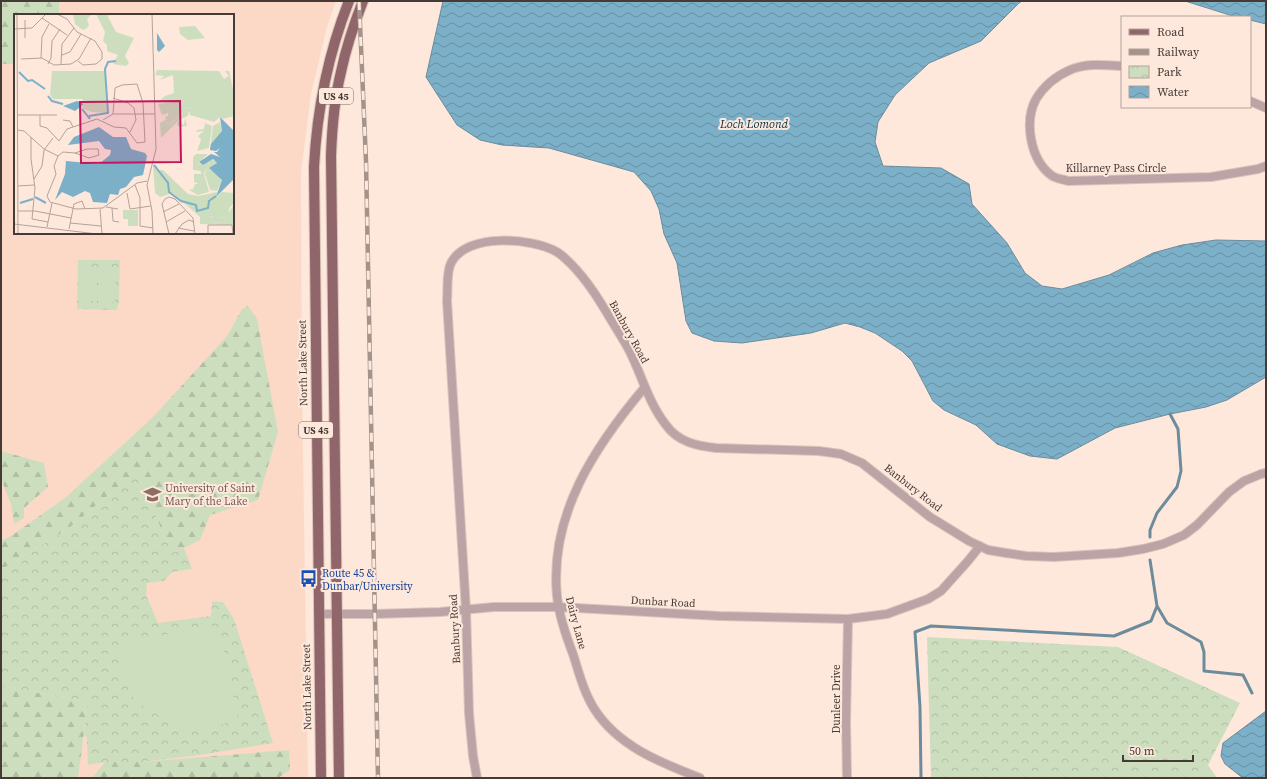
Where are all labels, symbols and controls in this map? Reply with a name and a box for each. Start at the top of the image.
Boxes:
inset map [14,14,234,234]
legend [1121,16,1251,108]
text: Road [1157,24,1184,40]
text: Railway [1157,44,1200,60]
text: Park [1157,64,1182,80]
text: Water [1157,84,1189,100]
road number: US 45 [319,88,353,104]
water label: Loch Lomond [719,116,789,132]
street label: Killarney Pass Circle [1066,161,1167,176]
street label: Banbury Road [606,298,653,367]
street label: North Lake Street [295,319,311,406]
road number: US 45 [299,422,333,438]
street label: Banbury Road [881,461,946,516]
place label: University of Saint Mary of the Lake [165,481,255,509]
school or university icon: University of Saint Mary of the Lake [142,484,162,504]
place label: Route 45 & Dunbar/University [322,566,413,594]
bus stop icon: Route 45 & Dunbar/University [299,569,319,589]
street label: Banbury Road [446,593,464,664]
street label: Dunbar Road [630,593,697,611]
street label: Dairy Lane [562,595,590,651]
street label: North Lake Street [299,643,315,730]
street label: Dunleer Drive [829,664,844,734]
scale bar [1123,737,1193,763]
text: 50 m [1129,743,1155,759]

